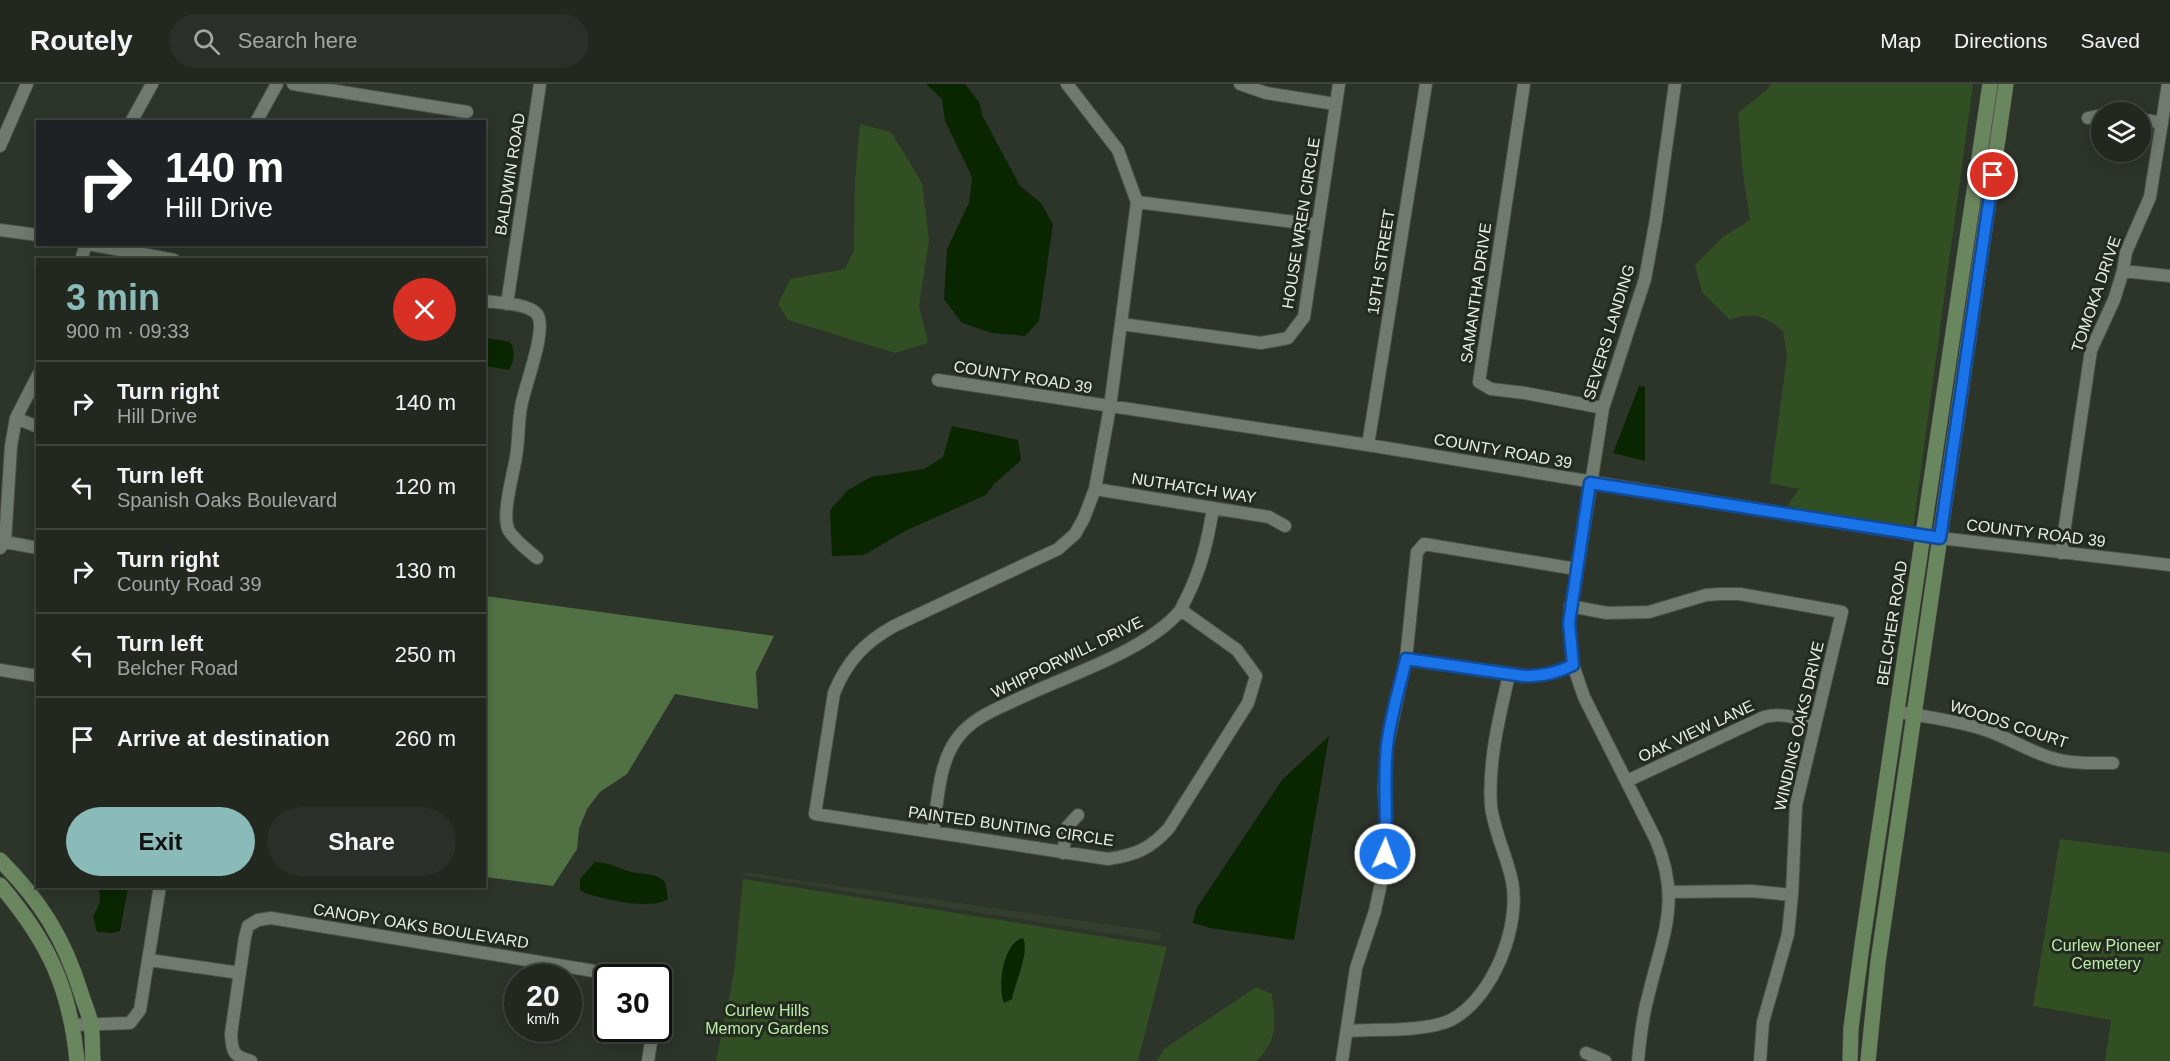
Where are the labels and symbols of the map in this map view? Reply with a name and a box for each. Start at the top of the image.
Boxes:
street label: BALDWIN ROAD [492,112,528,236]
street label: HOUSE WREN CIRCLE [1279,136,1323,310]
pin [1967,149,2018,200]
street label: 19TH STREET [1364,208,1398,316]
street label: SAMANTHA DRIVE [1458,222,1494,364]
street label: TOMOKA DRIVE [2068,234,2124,354]
street label: SEVERS LANDING [1580,262,1638,402]
street label: COUNTY ROAD 39 [952,358,1094,396]
street label: COUNTY ROAD 39 [1432,430,1574,472]
street label: NUTHATCH WAY [1130,470,1258,506]
street label: COUNTY ROAD 39 [1965,516,2107,550]
street label: BELCHER ROAD [1874,559,1910,687]
street label: WHIPPORWILL DRIVE [989,613,1145,701]
street label: WINDING OAKS DRIVE [1771,640,1827,812]
street label: OAK VIEW LANE [1636,697,1756,765]
street label: WOODS COURT [1948,697,2070,751]
street label: PAINTED BUNTING CIRCLE [907,803,1115,849]
position arrow [1353,822,1417,886]
street label: CANOPY OAKS BOULEVARD [312,901,530,951]
park label: Curlew Pioneer Cemetery [2051,937,2161,972]
speed limit sign: 30 [594,964,672,1042]
park label: Curlew Hills Memory Gardens [705,1002,829,1037]

